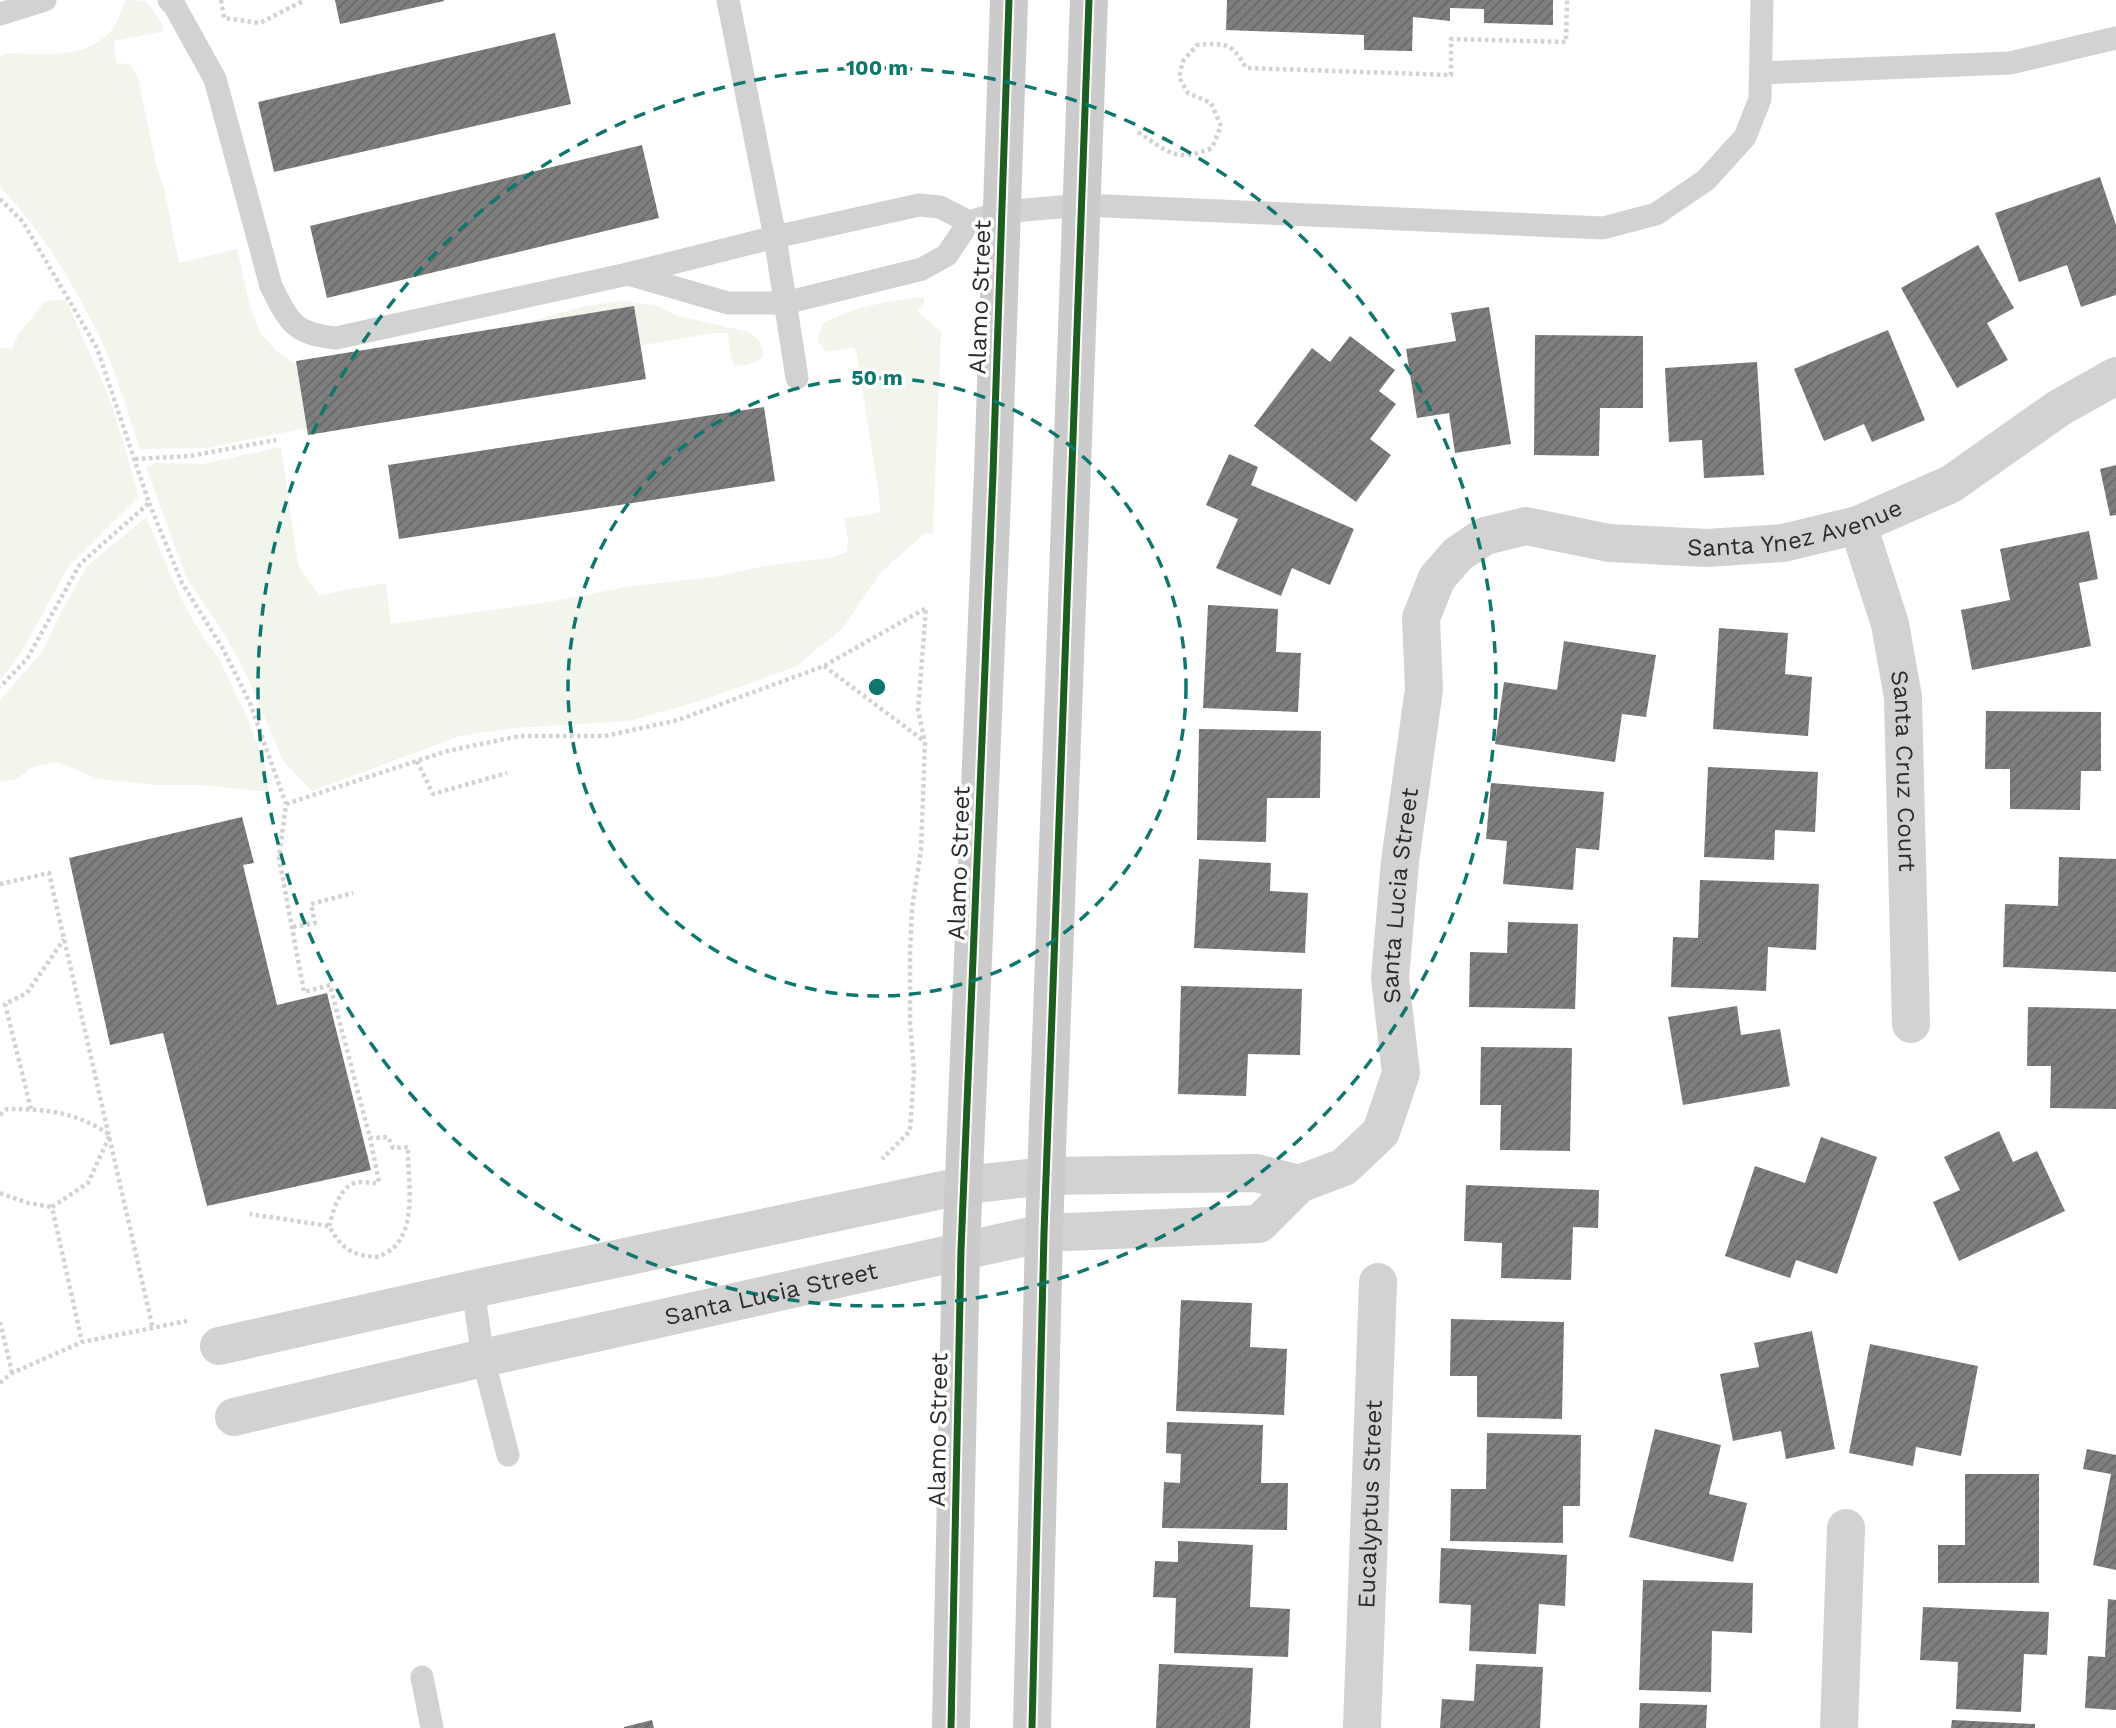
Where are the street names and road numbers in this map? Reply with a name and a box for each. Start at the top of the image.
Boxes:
street label: Alamo Street [963,219,997,375]
street label: Santa Ynez Avenue [1686,493,1906,562]
street label: Santa Cruz Court [1884,668,1921,872]
street label: Alamo Street [942,785,976,941]
street label: Santa Lucia Street [1376,786,1424,1005]
street label: Santa Lucia Street [662,1257,880,1331]
street label: Alamo Street [923,1353,953,1507]
street label: Eucalyptus Street [1352,1399,1388,1609]

